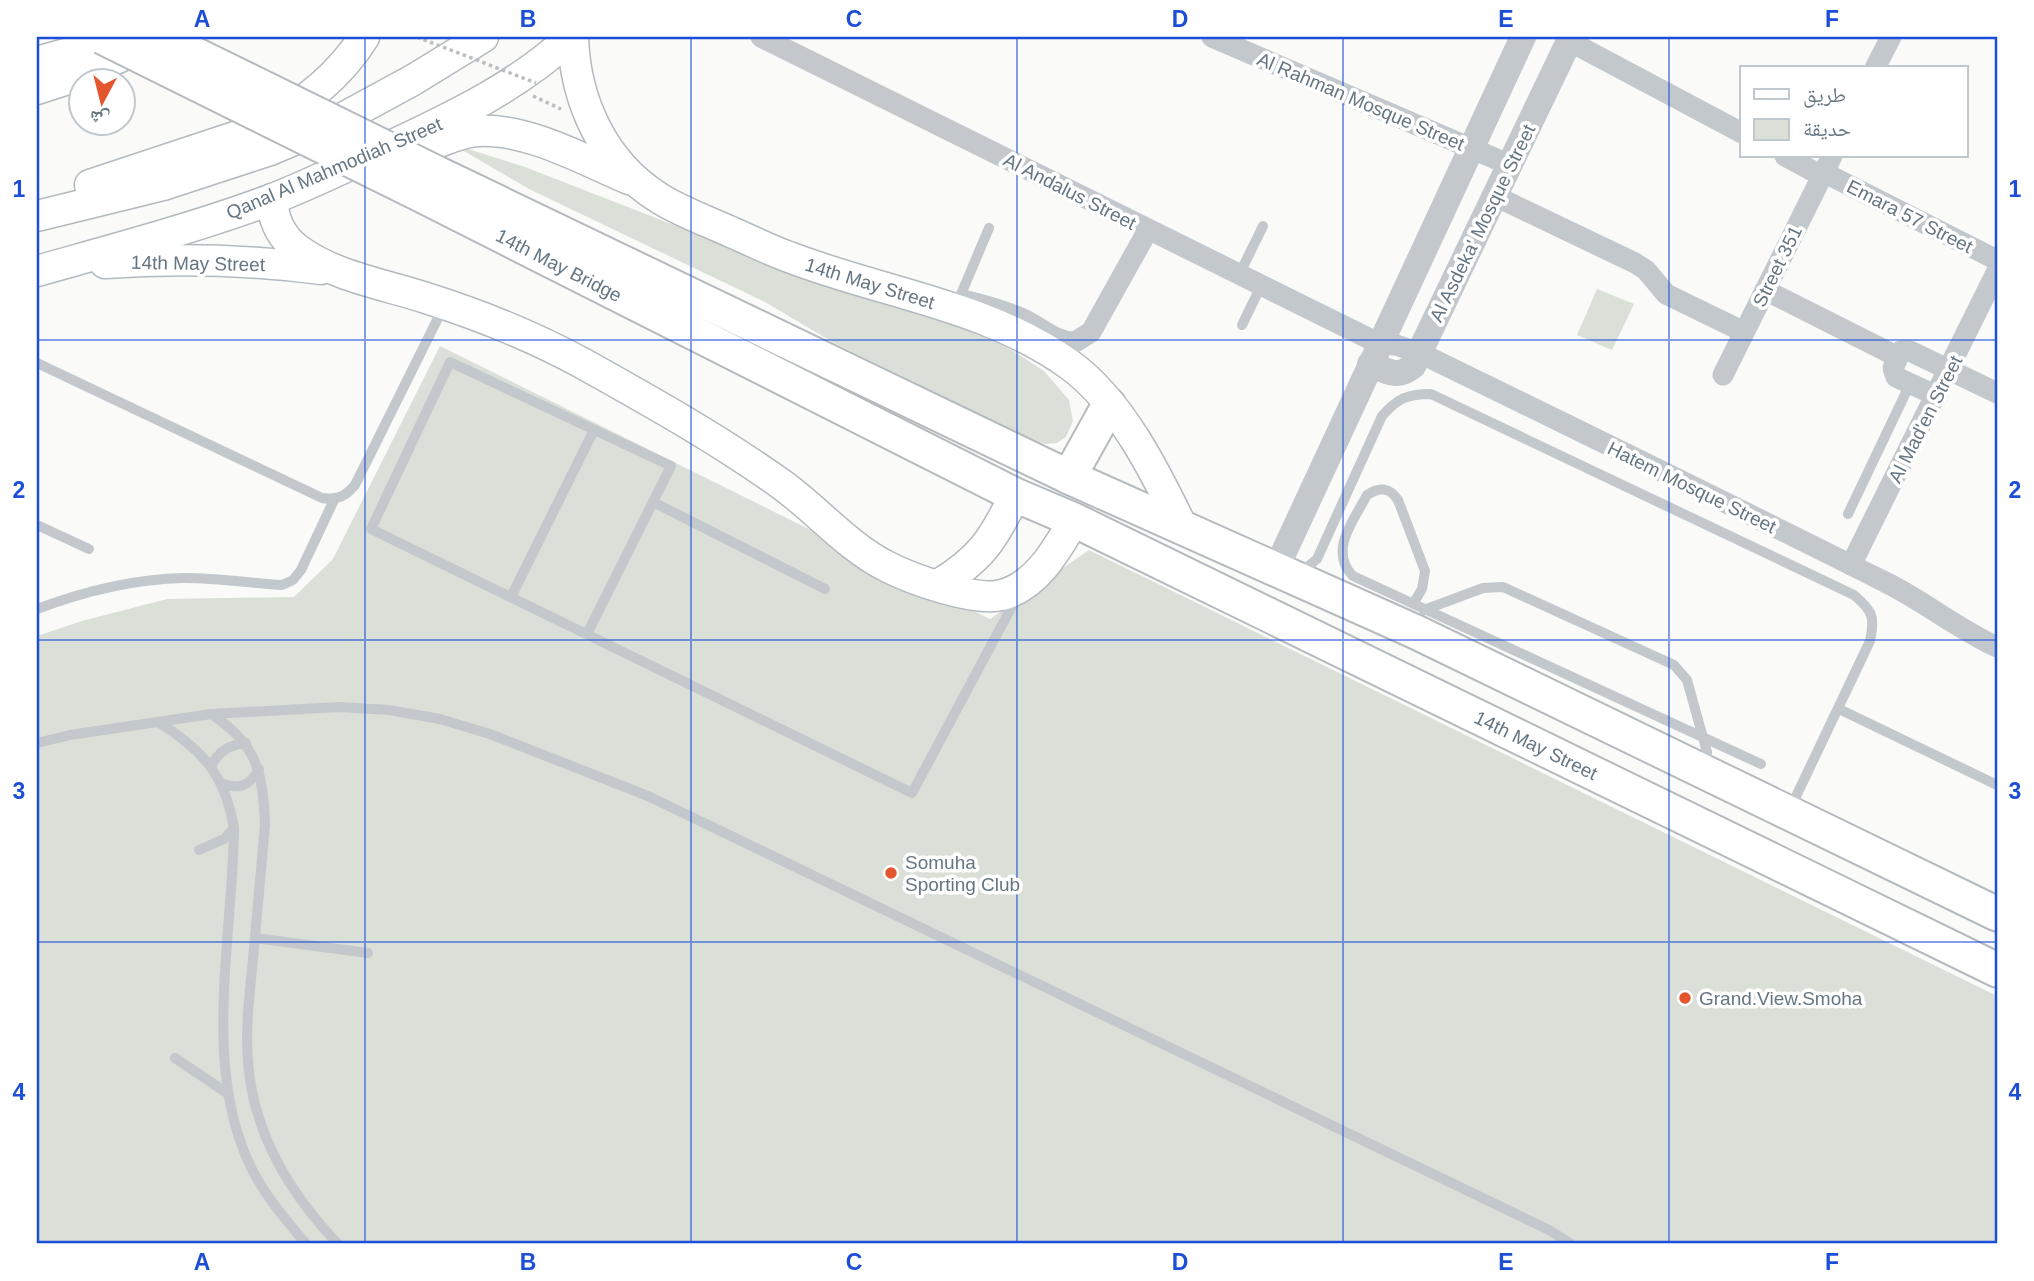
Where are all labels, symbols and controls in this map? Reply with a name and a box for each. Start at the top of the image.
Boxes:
text: A [194,6,210,32]
text: B [520,6,536,32]
text: C [846,6,862,32]
text: D [1172,6,1188,32]
text: E [1498,6,1514,32]
text: F [1825,6,1839,32]
street label: Al Rahman Mosque Street [1254,48,1468,155]
north arrow [66,66,136,136]
legend [1740,66,1968,158]
text: طريق [1803,83,1846,108]
text: ش [89,106,111,130]
street label: Qanal Al Mahmodiah Street [223,113,446,224]
text: حديقة [1803,117,1851,140]
street label: Al Asdeka' Mosque Street [1425,120,1540,325]
street label: Al Andalus Street [1000,149,1140,234]
text: 1 [13,176,26,202]
street label: Emara 57 Street [1843,176,1977,258]
text: 1 [2009,176,2022,202]
street label: Street 351 [1749,222,1806,310]
street label: 14th May Bridge [492,225,625,306]
street label: 14th May Street [131,252,266,275]
street label: 14th May Street [803,254,938,313]
street label: Al Mad'en Street [1884,352,1967,486]
street label: Hatem Mosque Street [1604,438,1780,538]
text: 2 [13,477,25,503]
text: 2 [2009,477,2021,503]
street label: 14th May Street [1471,707,1601,785]
text: 3 [13,778,25,804]
text: 3 [2009,778,2021,804]
place label: Somuha Sporting Club [905,852,1020,895]
marker: Somuha Sporting Club [883,865,899,881]
place label: Grand.View.Smoha [1699,988,1863,1009]
marker: Grand.View.Smoha [1677,990,1693,1006]
text: 4 [13,1079,26,1105]
text: 4 [2009,1079,2022,1105]
text: A [194,1249,210,1275]
text: B [520,1249,536,1275]
text: C [846,1249,862,1275]
text: D [1172,1249,1188,1275]
text: E [1498,1249,1514,1275]
text: F [1825,1249,1839,1275]

